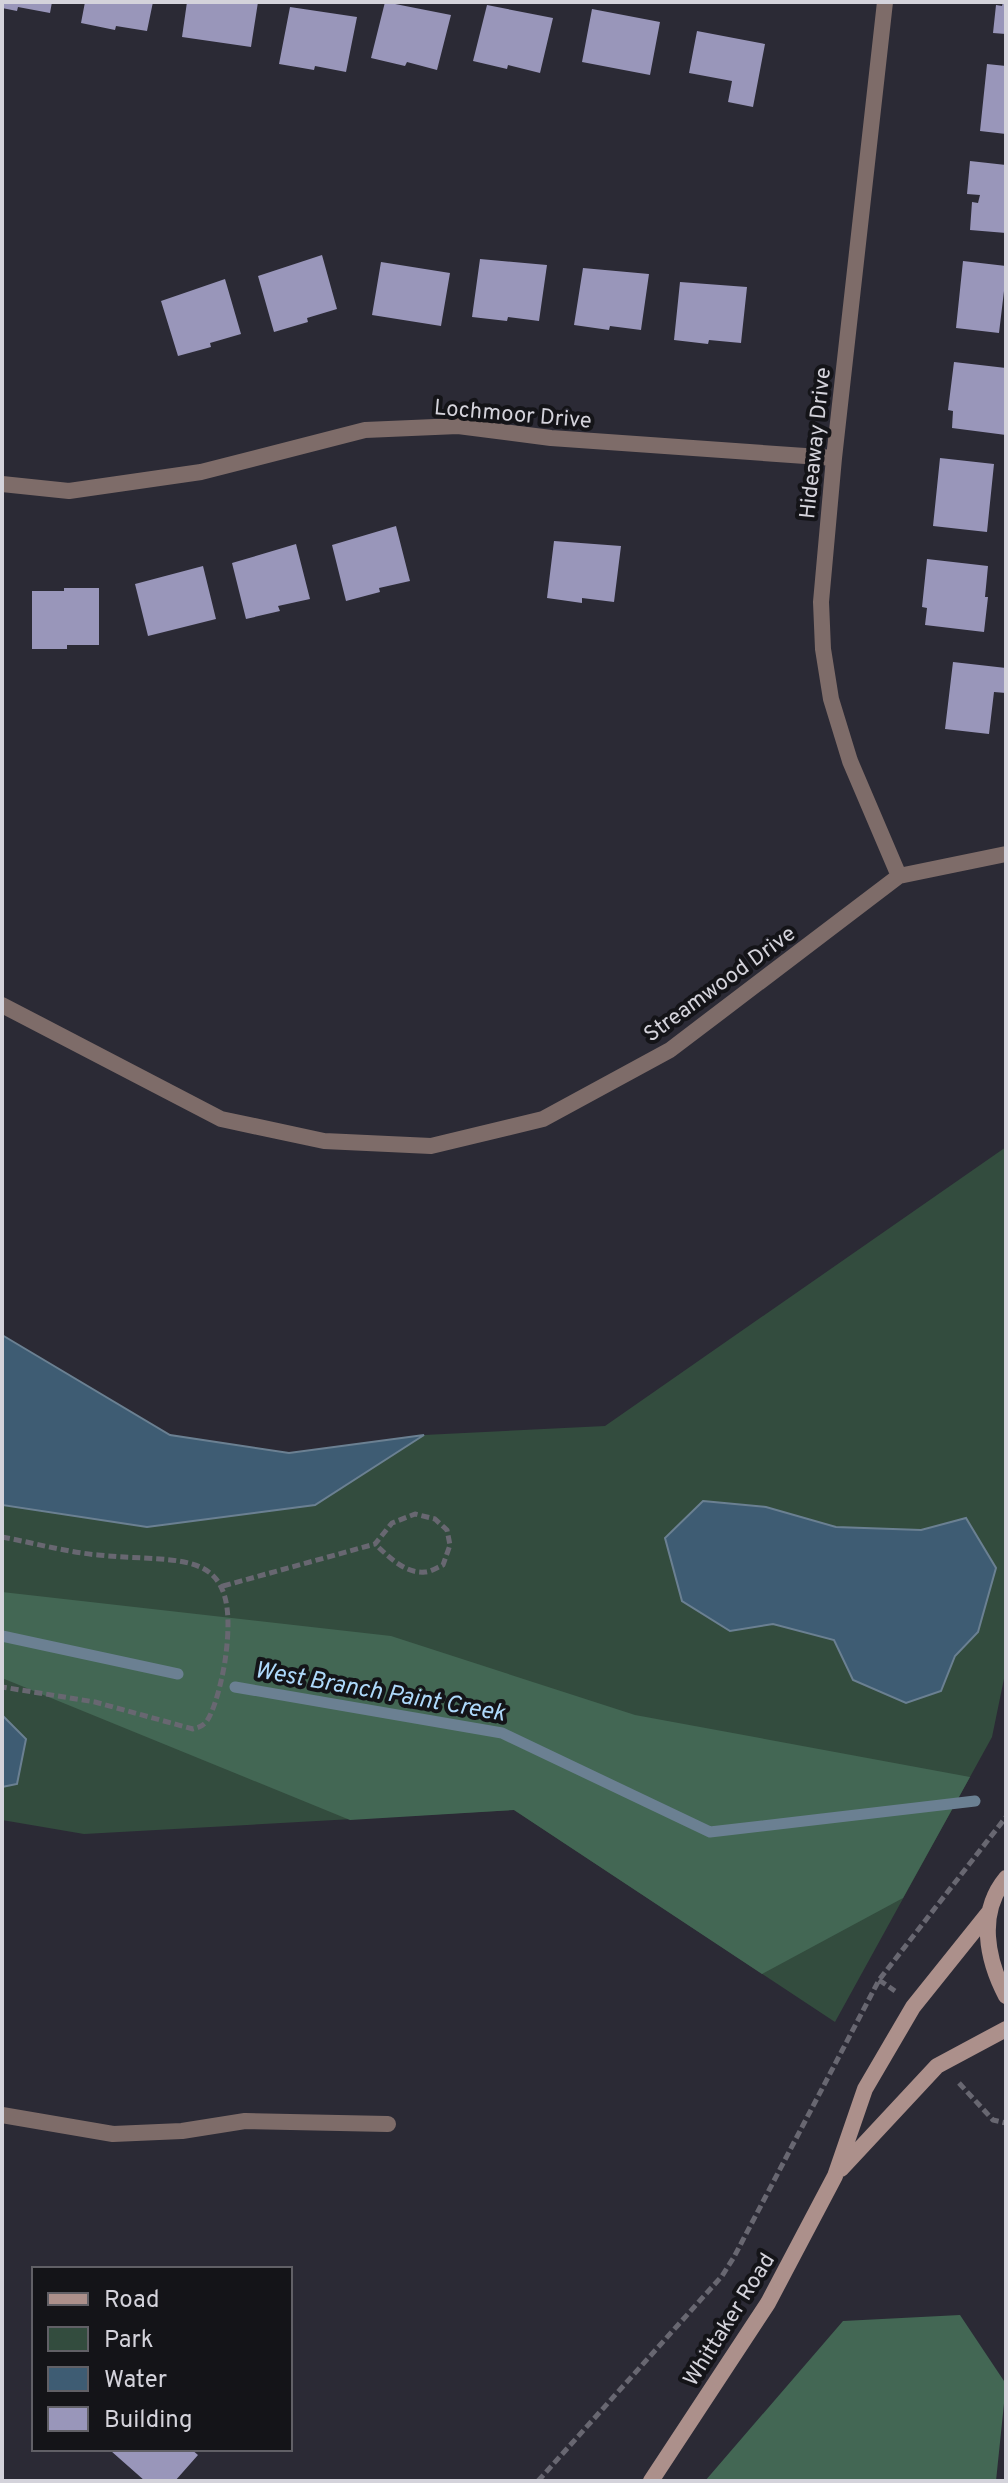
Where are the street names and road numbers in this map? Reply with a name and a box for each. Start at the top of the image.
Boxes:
street label: Hideaway Drive [795,366,838,520]
street label: Lochmoor Drive [433,395,593,436]
street label: Streamwood Drive [639,921,802,1049]
street label: Whittaker Road [678,2249,782,2392]

